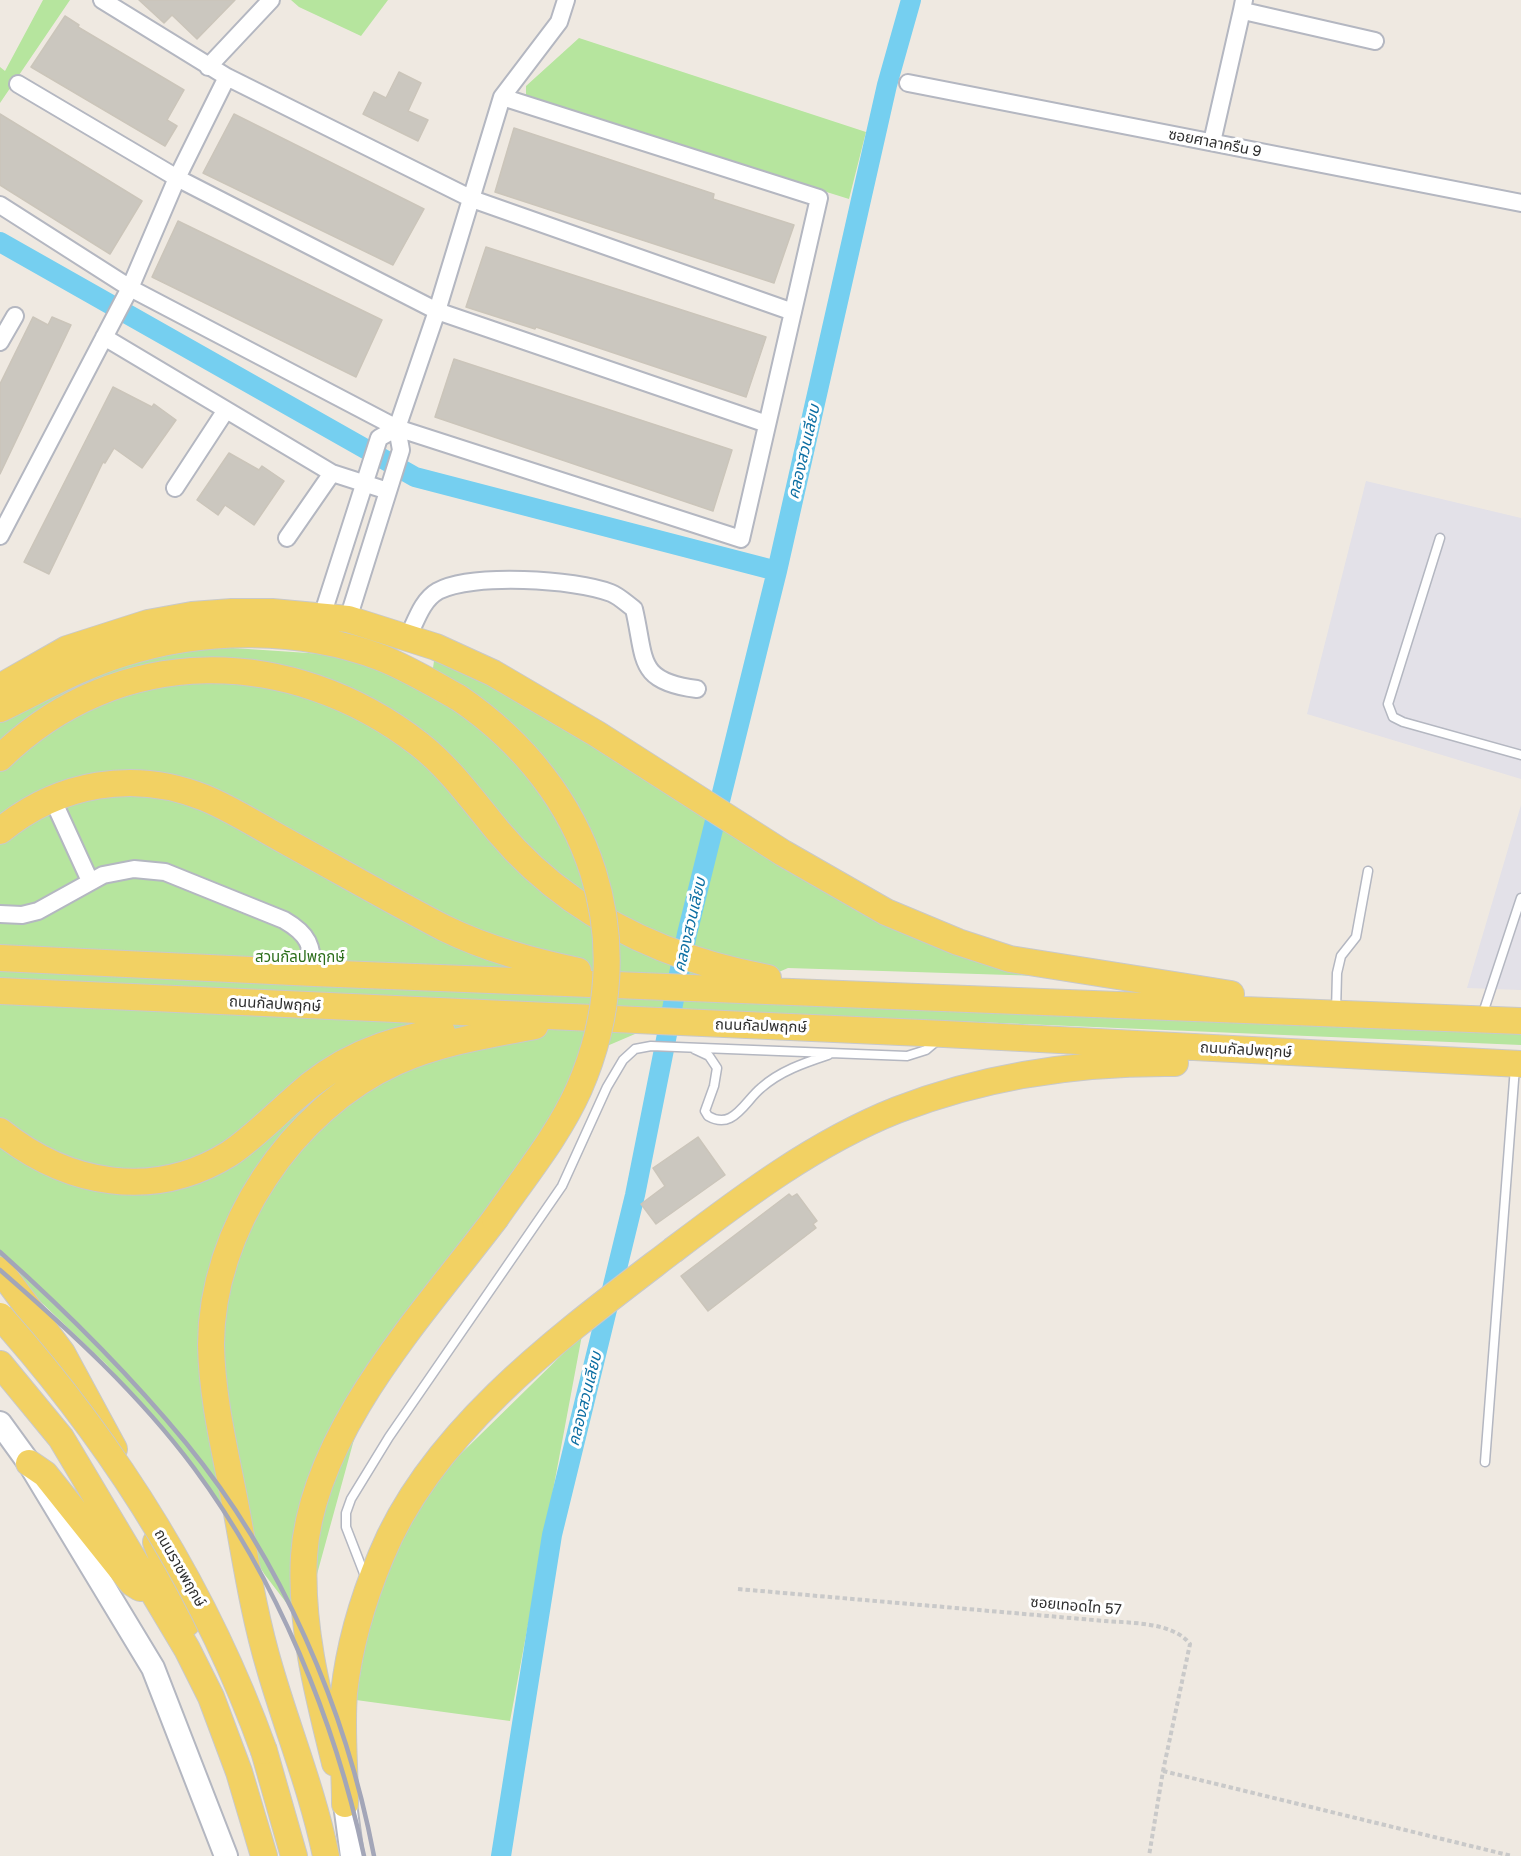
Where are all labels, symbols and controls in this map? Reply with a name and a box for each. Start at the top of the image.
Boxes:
street label: ซอยศาลาครืน 9 [1167,125,1263,161]
water label: คลองสวนเลียบ [784,403,824,501]
water label: คลองสวนเลียบ [670,876,710,974]
park label: สวนกัลปพฤกษ์ [255,948,345,966]
street label: ถนนกัลปพฤกษ์ [229,993,321,1015]
street label: ถนนกัลปพฤกษ์ [715,1015,807,1037]
street label: ถนนกัลปพฤกษ์ [1200,1039,1292,1061]
water label: คลองสวนเลียบ [564,1350,606,1448]
street label: ถนนราชพฤกษ์ [150,1526,210,1610]
street label: ซอยเทอดไท 57 [1030,1593,1122,1619]

